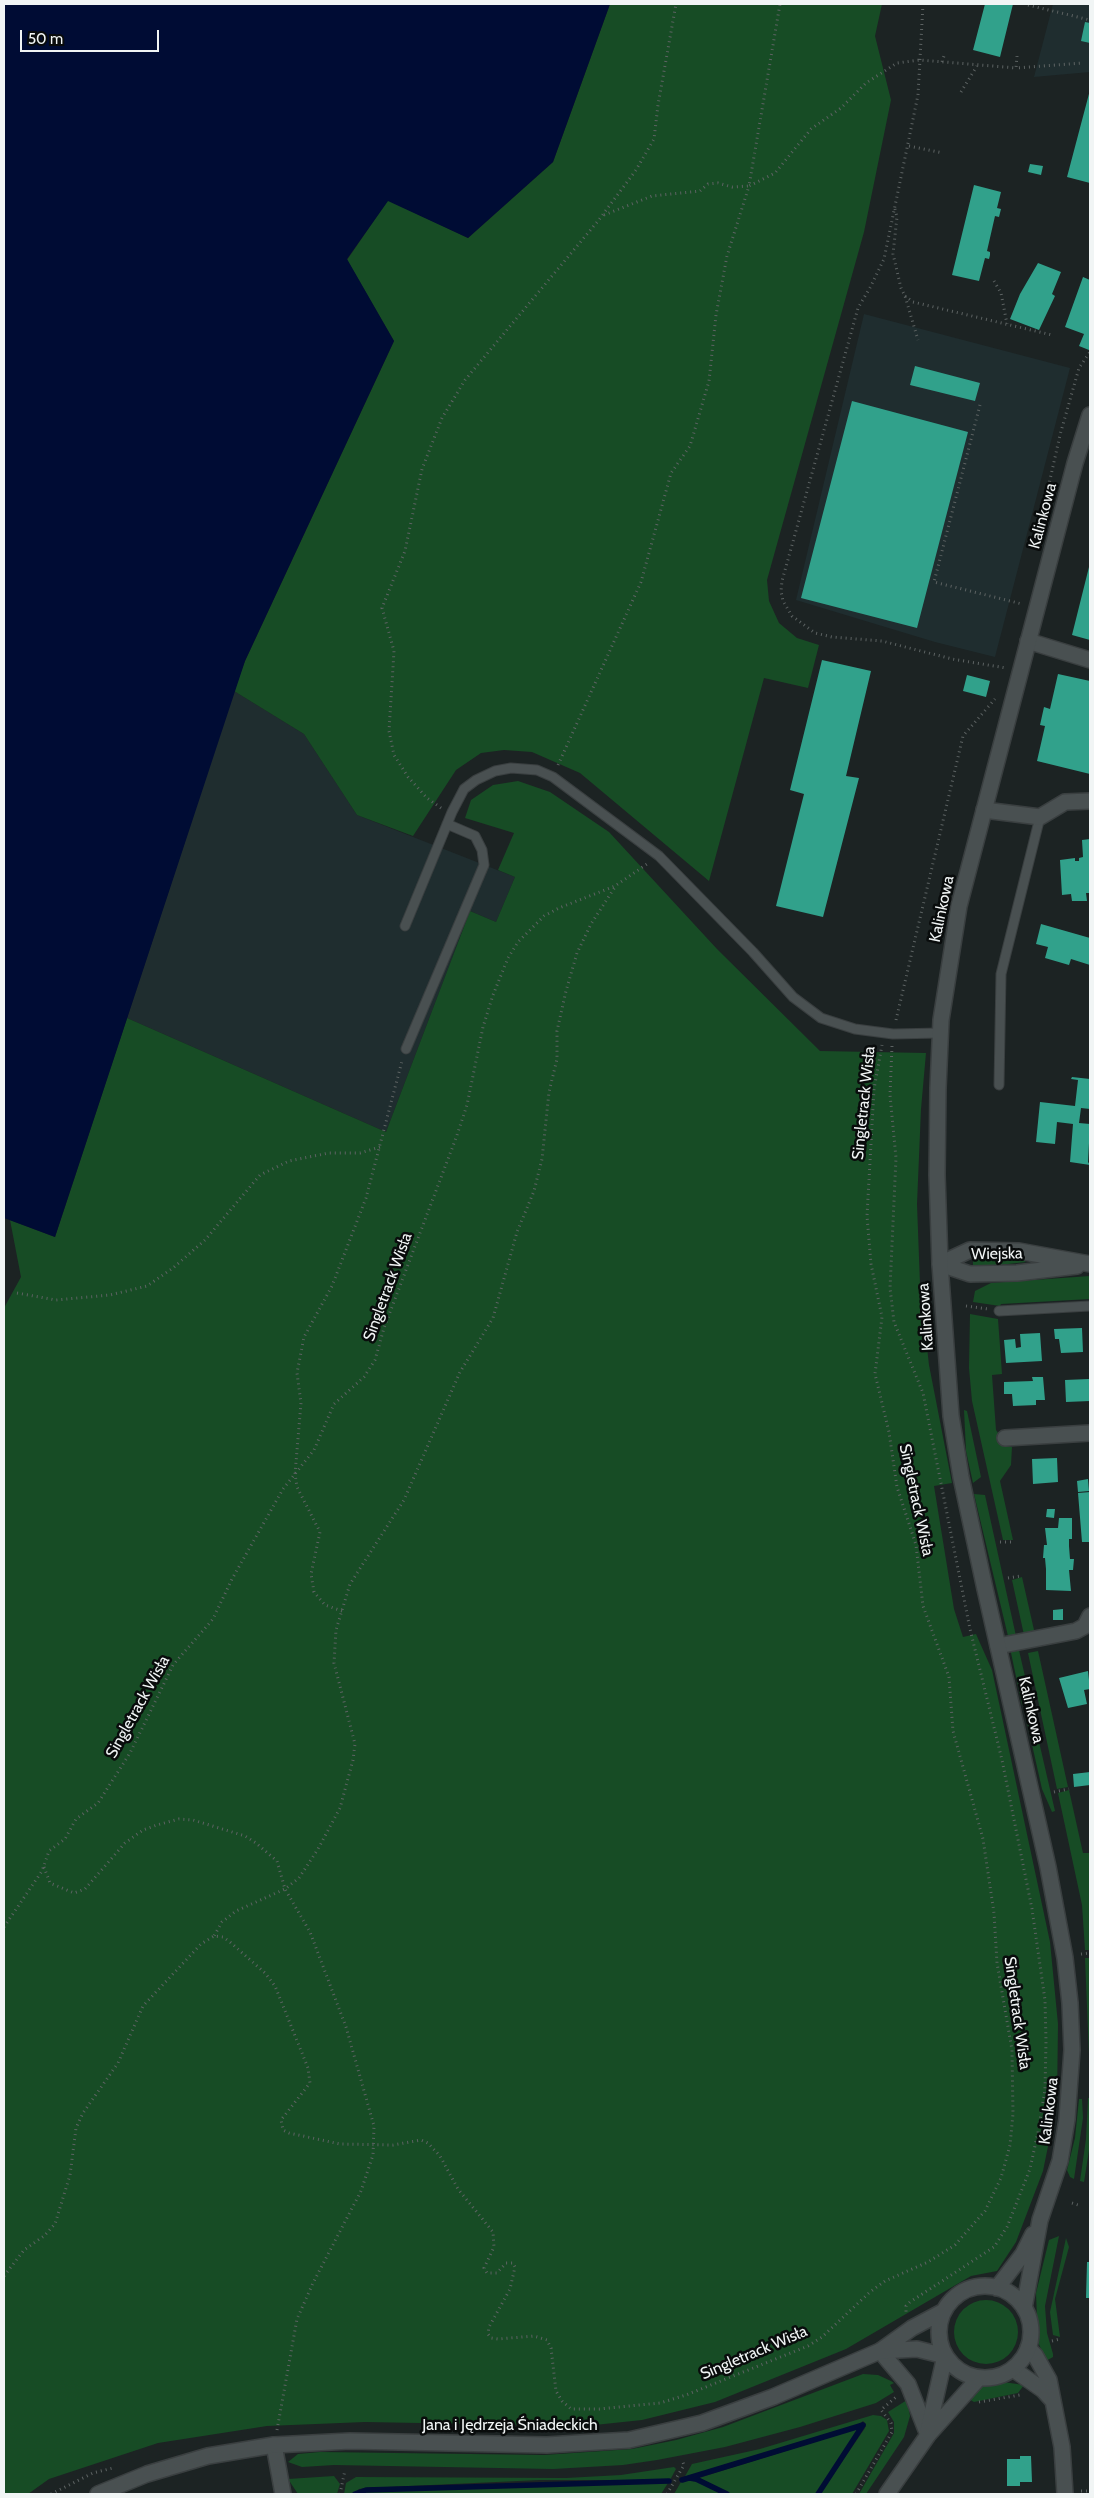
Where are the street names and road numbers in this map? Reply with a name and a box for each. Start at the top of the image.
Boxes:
street label: Kalinkowa [1025,481,1061,551]
street label: Kalinkowa [926,874,958,944]
street label: Singletrack Wisła [848,1045,880,1161]
street label: Singletrack Wisła [359,1230,417,1344]
street label: Wiejska [971,1244,1023,1264]
street label: Kalinkowa [914,1283,938,1351]
street label: Singletrack Wisła [895,1442,937,1558]
street label: Singletrack Wisła [102,1652,174,1762]
street label: Kalinkowa [1014,1675,1048,1745]
street label: Singletrack Wisła [1000,1955,1034,2071]
street label: Kalinkowa [1035,2076,1063,2146]
street label: Singletrack Wisła [698,2322,810,2384]
street label: Jana i Jędrzeja Śniadeckich [422,2415,598,2435]

